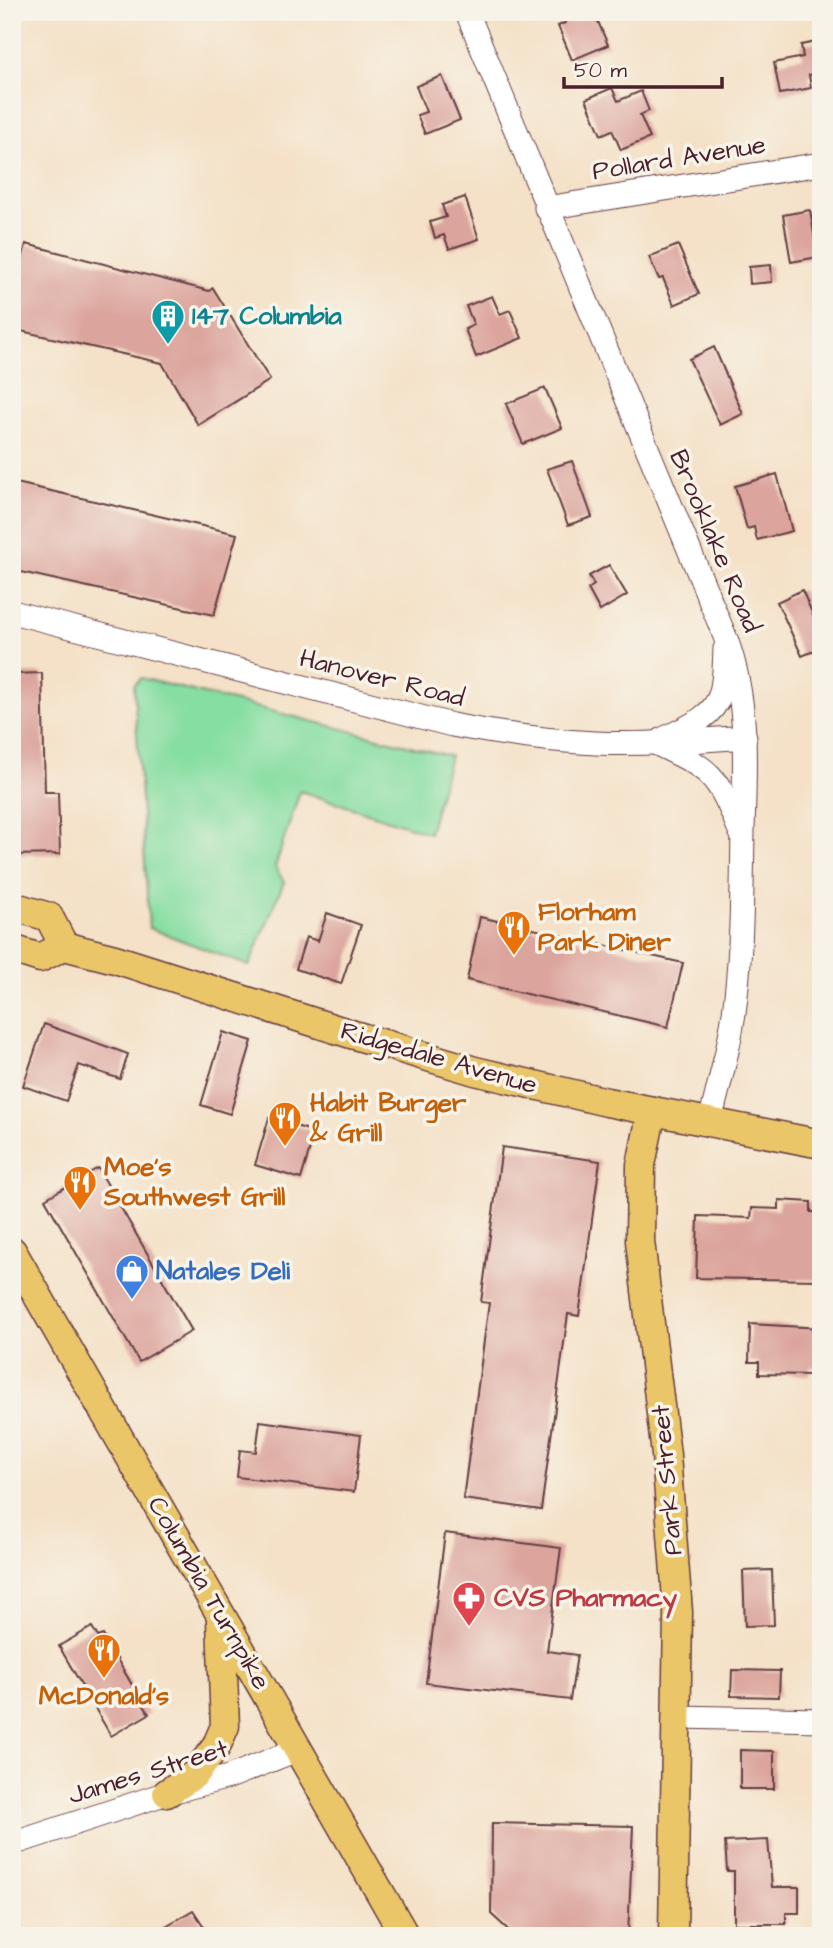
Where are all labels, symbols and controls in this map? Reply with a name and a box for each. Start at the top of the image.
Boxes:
scale bar [564,46,721,90]
text: 50 m [574,56,628,85]
street label: Pollard Avenue [590,127,768,189]
building icon: 147 Columbia [149,297,187,346]
place label: 147 Columbia [192,298,343,334]
street label: Brooklake Road [660,444,770,638]
street label: Hanover Road [296,640,468,716]
place label: Florham Park Diner [538,894,671,960]
restaurant icon: Florham Park Diner [495,908,533,957]
street label: Ridgedale Avenue [336,1013,541,1105]
place label: Habit Burger & Grill [309,1085,467,1151]
restaurant icon: Habit Burger & Grill [266,1099,304,1148]
place label: Moe's Southwest Grill [103,1149,285,1215]
restaurant icon: Moe's Southwest Grill [61,1163,99,1212]
shop icon: Natales Deli [113,1252,151,1301]
place label: Natales Deli [156,1253,290,1289]
street label: Park Street [642,1403,692,1557]
street label: Columbia Turnpike [139,1490,279,1696]
pharmacy icon: CVS Pharmacy [450,1579,488,1628]
place label: CVS Pharmacy [494,1580,678,1619]
restaurant icon: McDonald's [85,1631,123,1680]
place label: McDonald's [39,1678,169,1714]
street label: James Street [64,1731,233,1813]

